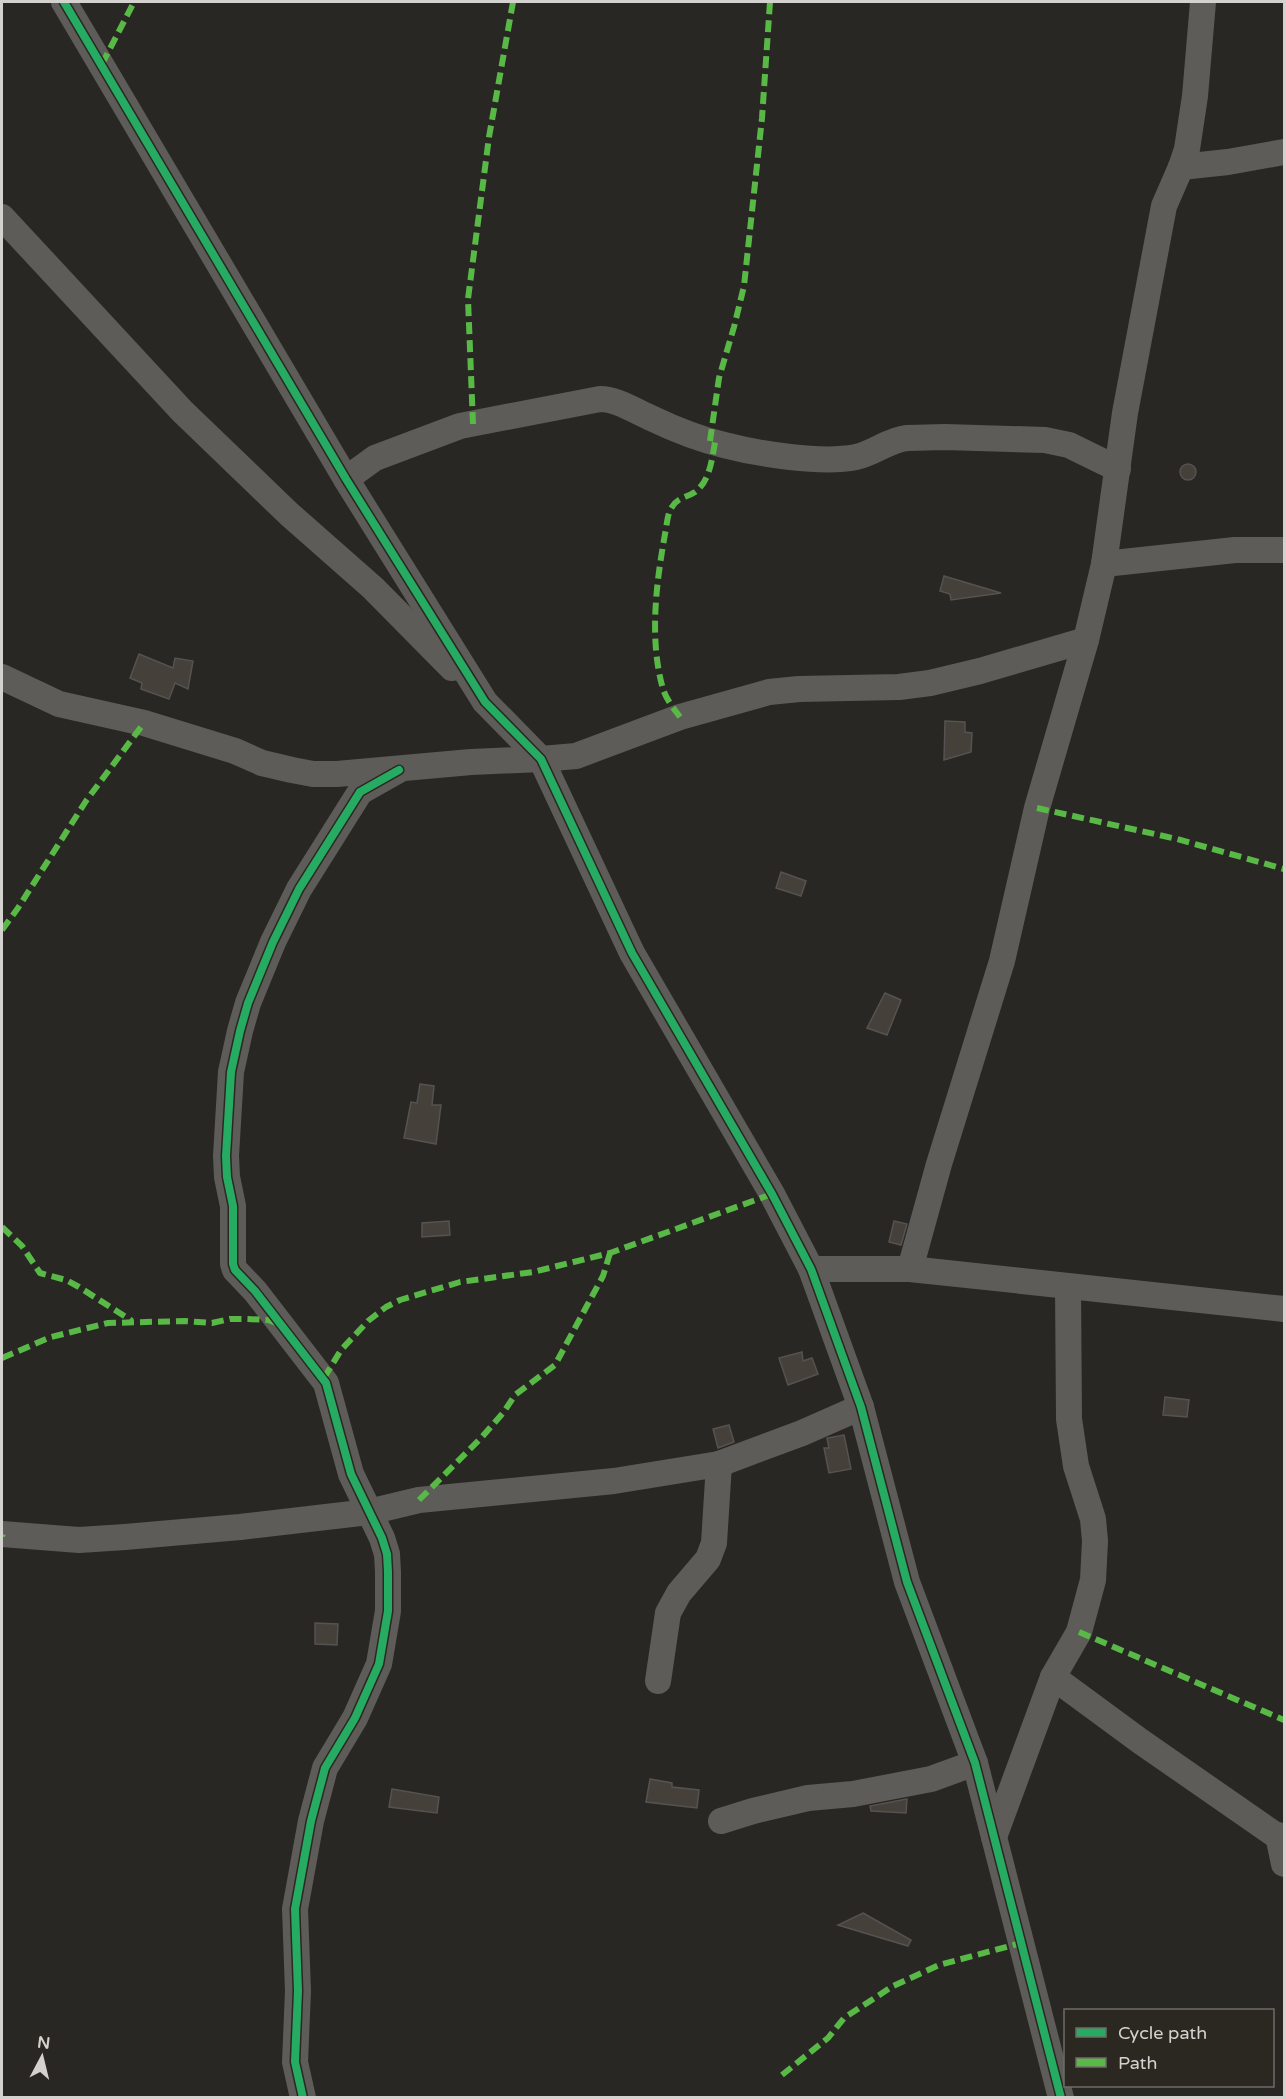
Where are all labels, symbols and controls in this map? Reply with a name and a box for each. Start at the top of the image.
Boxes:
legend [1064,2009,1274,2087]
text: Cycle path [1118,2022,1207,2044]
north arrow [12,2027,72,2087]
text: N [36,2032,51,2054]
text: Path [1118,2052,1157,2074]

